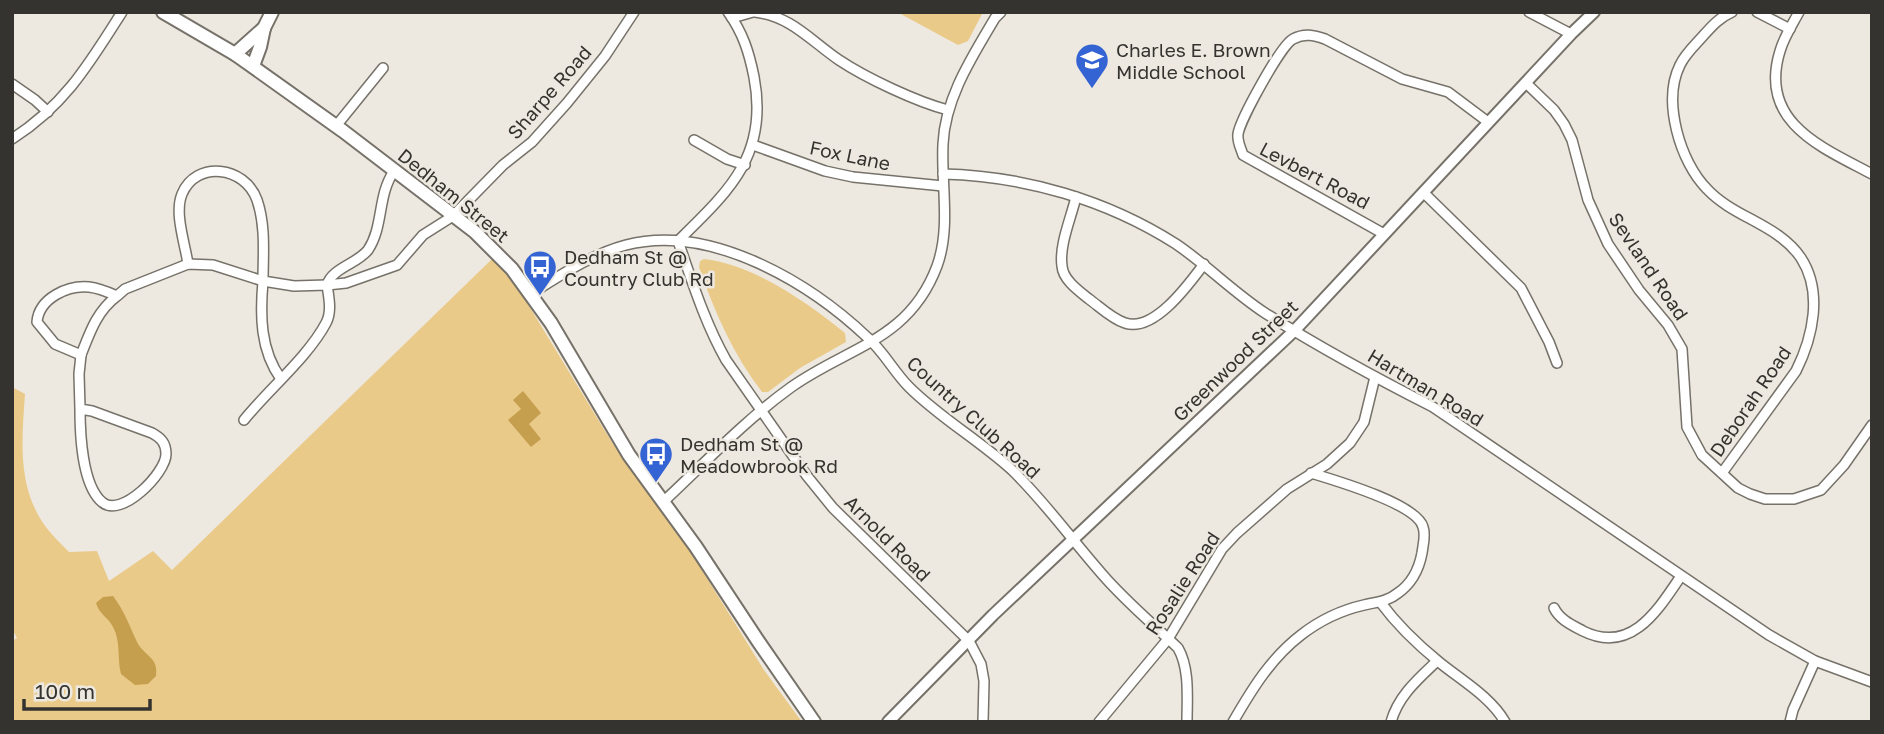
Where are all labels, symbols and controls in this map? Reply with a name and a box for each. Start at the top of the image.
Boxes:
place label: Charles E. Brown Middle School [1116,38,1271,83]
street label: Sharpe Road [502,41,596,143]
school or university icon: Charles E. Brown Middle School [1073,41,1111,90]
street label: Fox Lane [808,135,892,175]
street label: Levbert Road [1256,136,1374,214]
street label: Dedham Street [394,143,514,247]
street label: Sevland Road [1605,208,1693,324]
place label: Dedham St @ Country Club Rd [564,245,714,290]
bus stop icon: Dedham St @ Country Club Rd [521,248,559,297]
street label: Greenwood Street [1168,294,1302,426]
street label: Deborah Road [1705,341,1795,461]
street label: Hartman Road [1364,343,1488,431]
street label: Country Club Road [902,351,1046,483]
place label: Dedham St @ Meadowbrook Rd [680,432,838,477]
bus stop icon: Dedham St @ Meadowbrook Rd [637,435,675,484]
street label: Arnold Road [840,490,936,586]
street label: Rosalie Road [1140,527,1224,639]
scale bar [24,668,150,712]
text: 100 m [35,678,95,704]

